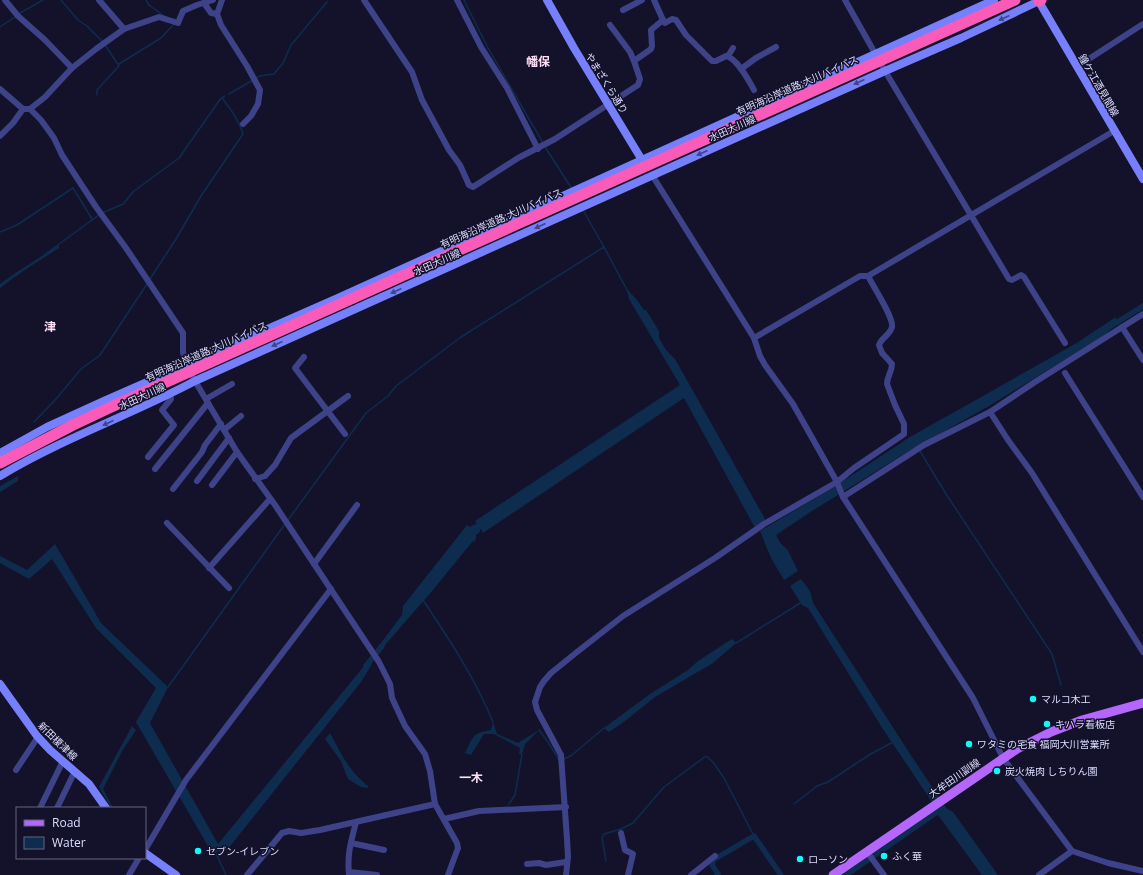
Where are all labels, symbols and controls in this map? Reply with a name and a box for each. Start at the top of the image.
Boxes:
one-way arrow [998,15,1009,21]
street label: やまざくら通り [583,50,631,116]
street label: 鐘ケ江酒見間線 [1075,51,1123,119]
street label: 有明海沿岸道路;大川バイパス [734,52,860,118]
district label: 幡保 [526,53,550,70]
one-way arrow [854,79,865,85]
street label: 水田大川線 [706,111,758,145]
one-way arrow [696,150,708,156]
street label: 有明海沿岸道路;大川バイパス [438,185,564,251]
one-way arrow [533,224,545,230]
street label: 水田大川線 [411,245,463,279]
one-way arrow [390,288,401,294]
district label: 津 [44,318,56,335]
street label: 有明海沿岸道路;大川バイパス [143,318,269,384]
one-way arrow [271,341,283,348]
street label: 水田大川線 [116,379,168,413]
one-way arrow [102,420,114,426]
place label: マルコ木工 [1041,692,1091,706]
marker: マルコ木工 [1028,694,1038,704]
place label: キハラ看板店 [1055,717,1115,731]
street label: 新田榎津線 [35,719,81,763]
marker: キハラ看板店 [1042,719,1052,729]
place label: ワタミの宅食 福岡大川営業所 [977,737,1110,751]
marker: ワタミの宅食 福岡大川営業所 [964,739,974,749]
street label: 大牟田川副線 [925,755,983,801]
place label: 炭火焼肉 しちりん園 [1005,764,1098,778]
marker: 炭火焼肉 しちりん園 [992,766,1002,776]
district label: 一木 [459,769,483,786]
legend [16,807,146,859]
text: Road [52,814,81,831]
text: Water [52,834,86,851]
place label: セブン-イレブン [206,844,279,858]
marker: セブン-イレブン [193,846,203,856]
place label: ふく華 [892,849,922,863]
marker: ふく華 [879,851,889,861]
place label: ローソン [808,852,848,866]
marker: ローソン [795,854,805,864]

